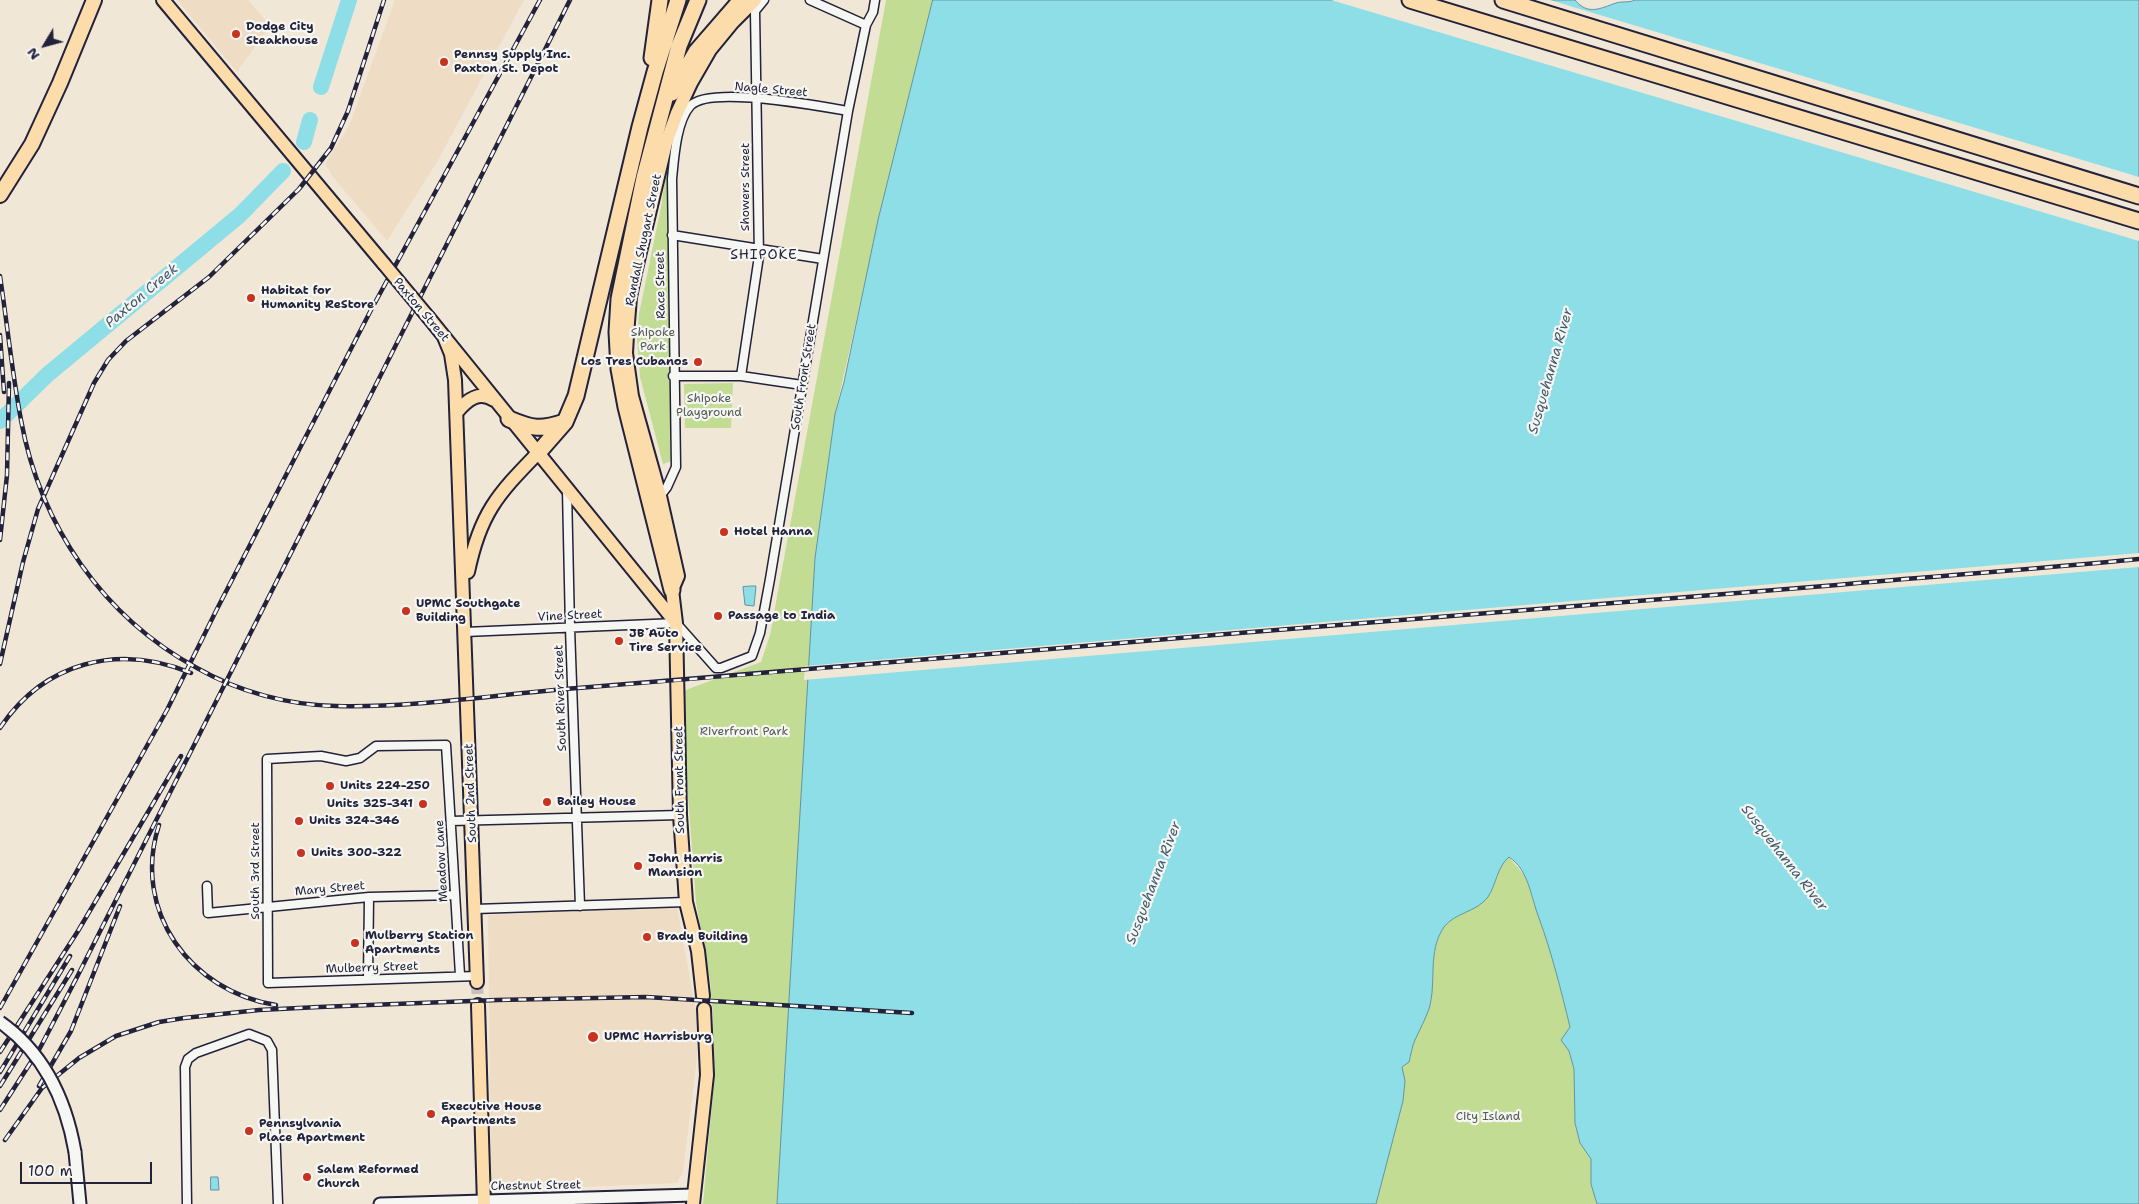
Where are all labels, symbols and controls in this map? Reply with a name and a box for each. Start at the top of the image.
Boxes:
north arrow [20,20,70,70]
place label: Dodge City Steakhouse [246,20,318,48]
marker: Dodge City Steakhouse [230,28,242,40]
text: N [22,44,44,64]
place label: Pennsy Supply Inc. Paxton St. Depot [454,48,570,76]
marker: Pennsy Supply Inc. Paxton St. Depot [438,56,450,68]
street label: Nagle Street [734,80,808,100]
street label: Showers Street [739,143,753,231]
street label: Randall Shugart Street [623,173,665,307]
district label: SHIPOKE [729,247,799,263]
street label: Race Street [653,251,669,319]
water label: Paxton Creek [102,261,182,331]
street label: Paxton Street [390,275,452,345]
place label: Habitat for Humanity ReStore [261,284,374,312]
marker: Habitat for Humanity ReStore [245,292,257,304]
water label: Susquehanna River [1525,306,1577,436]
street label: South Front Street [788,323,820,431]
park label: Shipoke Park [631,326,675,354]
place label: Los Tres Cubanos [581,355,688,369]
marker: Los Tres Cubanos [692,356,704,368]
park label: Shipoke Playground [676,392,742,420]
place label: Hotel Hanna [734,525,812,539]
marker: Hotel Hanna [718,526,730,538]
place label: UPMC Southgate Building [416,597,520,625]
marker: UPMC Southgate Building [400,605,412,617]
street label: Vine Street [537,607,603,625]
place label: Passage to India [728,609,835,623]
marker: Passage to India [712,610,724,622]
place label: JB Auto Tire Service [629,627,702,655]
marker: JB Auto Tire Service [613,635,625,647]
street label: South River Street [552,644,570,752]
park label: Riverfront Park [700,725,788,739]
street label: South Front Street [672,726,688,834]
street label: South 2nd Street [462,743,480,843]
place label: Units 224-250 [340,779,430,793]
marker: Units 224-250 [324,780,336,792]
place label: Bailey House [557,795,636,809]
marker: Bailey House [541,796,553,808]
place label: Units 325-341 [327,797,413,811]
marker: Units 325-341 [417,798,429,810]
water label: Susquehanna River [1737,802,1831,914]
place label: Units 324-346 [309,814,399,828]
marker: Units 324-346 [293,815,305,827]
street label: Meadow Lane [433,819,451,903]
water label: Susquehanna River [1123,819,1185,947]
street label: South 3rd Street [249,822,263,920]
place label: Units 300-322 [311,846,402,860]
marker: Units 300-322 [295,847,307,859]
place label: John Harris Mansion [648,852,723,880]
marker: John Harris Mansion [632,860,644,872]
street label: Mary Street [294,879,366,899]
place label: Mulberry Station Apartments [365,929,473,957]
place label: Brady Building [657,930,748,944]
marker: Brady Building [641,931,653,943]
marker: Mulberry Station Apartments [349,937,361,949]
street label: Mulberry Street [325,959,419,977]
marker: UPMC Harrisburg [586,1030,600,1044]
place label: UPMC Harrisburg [604,1030,712,1044]
place label: Executive House Apartments [441,1100,542,1128]
marker: Executive House Apartments [425,1108,437,1120]
park label: City Island [1456,1110,1520,1124]
place label: Pennsylvania Place Apartment [259,1117,365,1145]
marker: Pennsylvania Place Apartment [243,1125,255,1137]
scale bar [22,1152,155,1184]
text: 100 m [28,1161,73,1181]
place label: Salem Reformed Church [317,1163,419,1191]
marker: Salem Reformed Church [301,1171,313,1183]
street label: Chestnut Street [491,1178,581,1194]

